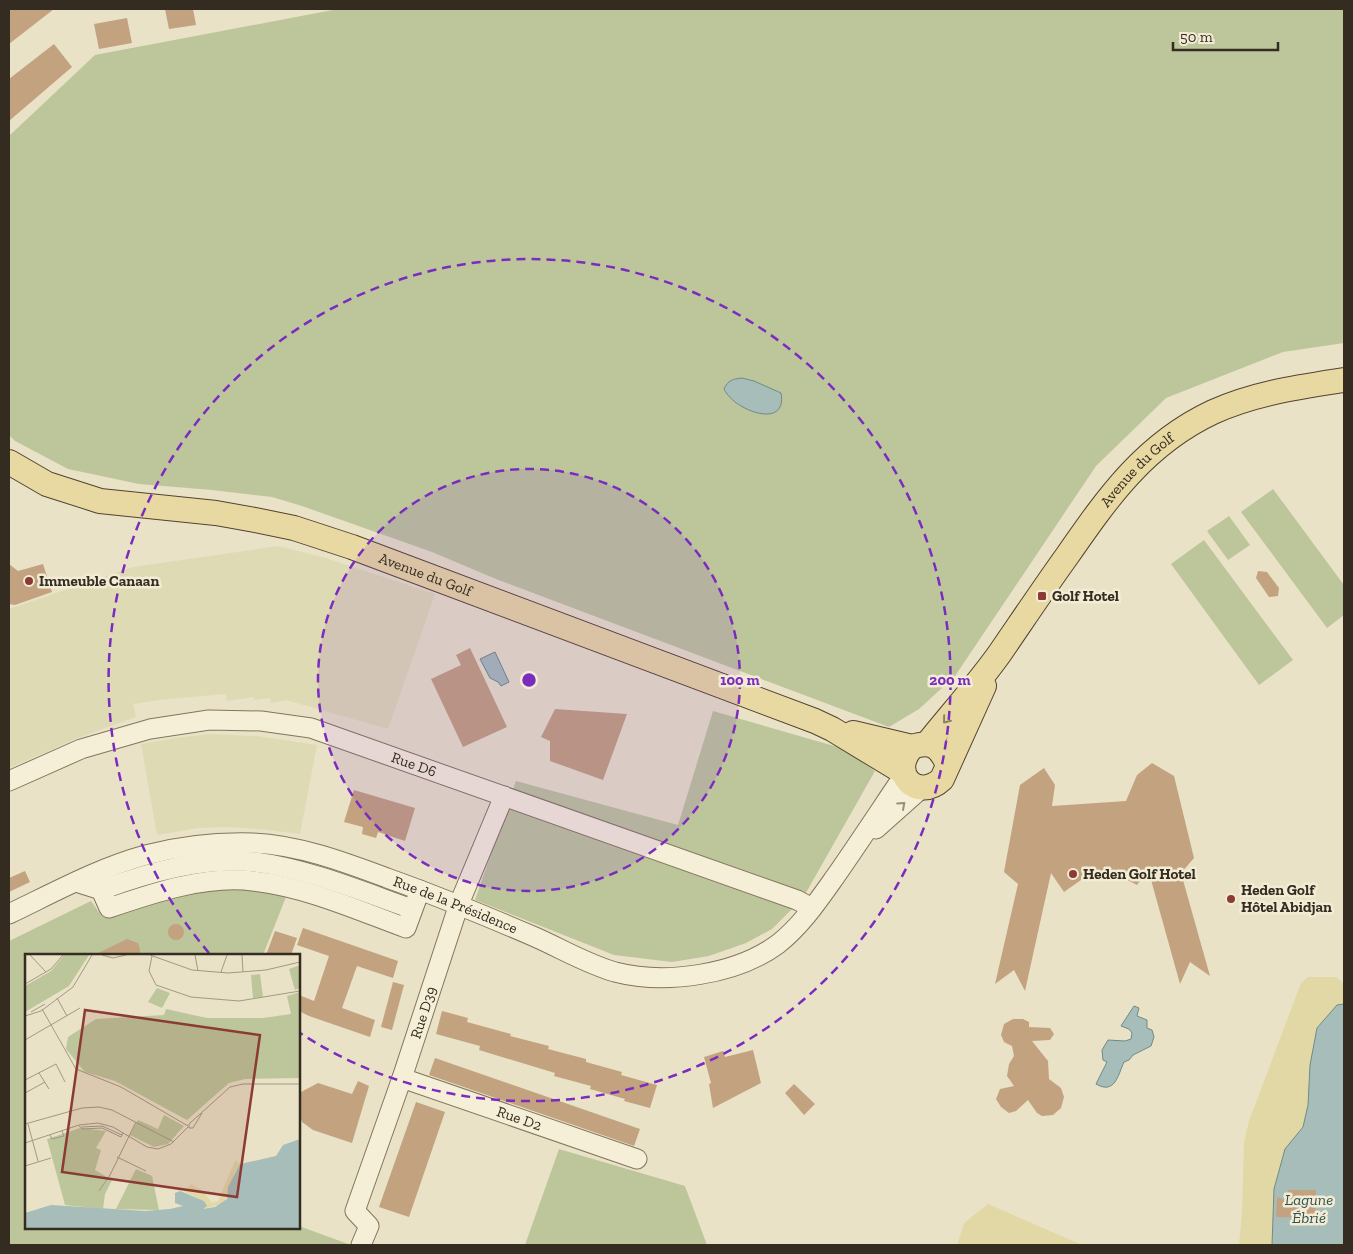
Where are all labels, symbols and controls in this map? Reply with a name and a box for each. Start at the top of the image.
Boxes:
scale bar [1173,20,1278,52]
text: 50 m [1180,28,1213,46]
street label: Avenue du Golf [1096,428,1178,511]
street label: Avenue du Golf [376,549,475,601]
place label: Immeuble Canaan [39,572,159,590]
marker: Immeuble Canaan [23,575,35,587]
place label: Golf Hotel [1052,587,1119,605]
marker: Golf Hotel [1036,590,1048,602]
centre of rings [520,671,538,689]
text: 100 m [720,671,760,689]
text: 200 m [929,671,971,689]
one-way arrow [942,715,951,724]
street label: Rue D6 [389,748,439,781]
one-way arrow [897,802,906,811]
place label: Heden Golf Hotel [1083,865,1196,883]
marker: Heden Golf Hotel [1067,868,1079,880]
street label: Rue de la Présidence [391,872,520,938]
place label: Heden Golf Hôtel Abidjan [1241,881,1332,916]
marker: Heden Golf Hôtel Abidjan [1225,893,1237,905]
inset map [25,954,300,1229]
street label: Rue D39 [406,984,440,1041]
street label: Rue D2 [494,1102,544,1135]
water label: Lagune Ébrié [1285,1190,1333,1227]

